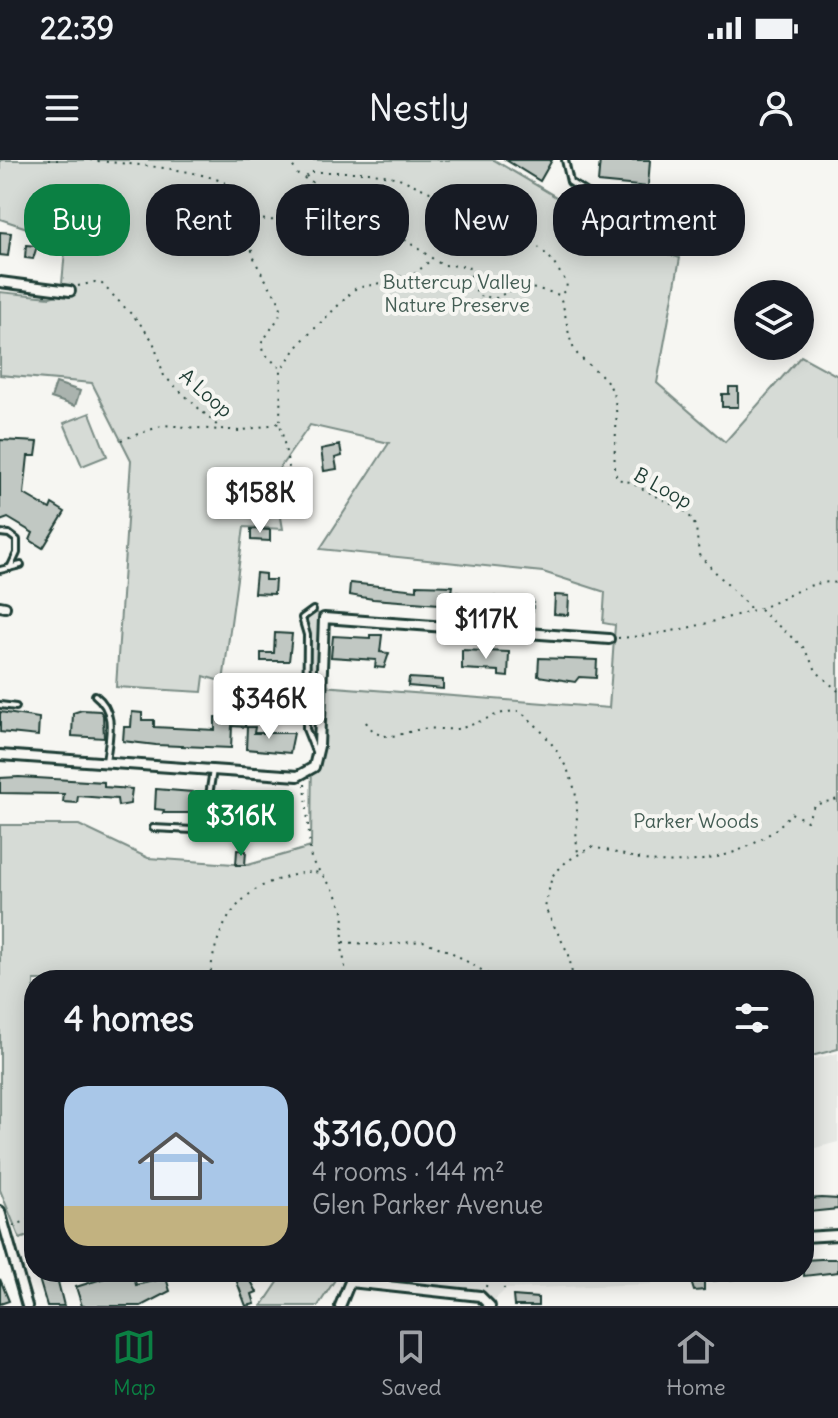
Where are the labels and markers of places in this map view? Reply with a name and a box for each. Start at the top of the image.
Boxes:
pin: $158K [204,467,316,535]
pin: $117K [430,593,542,661]
pin: $346K [213,673,325,741]
pin: $316K [185,790,297,858]

